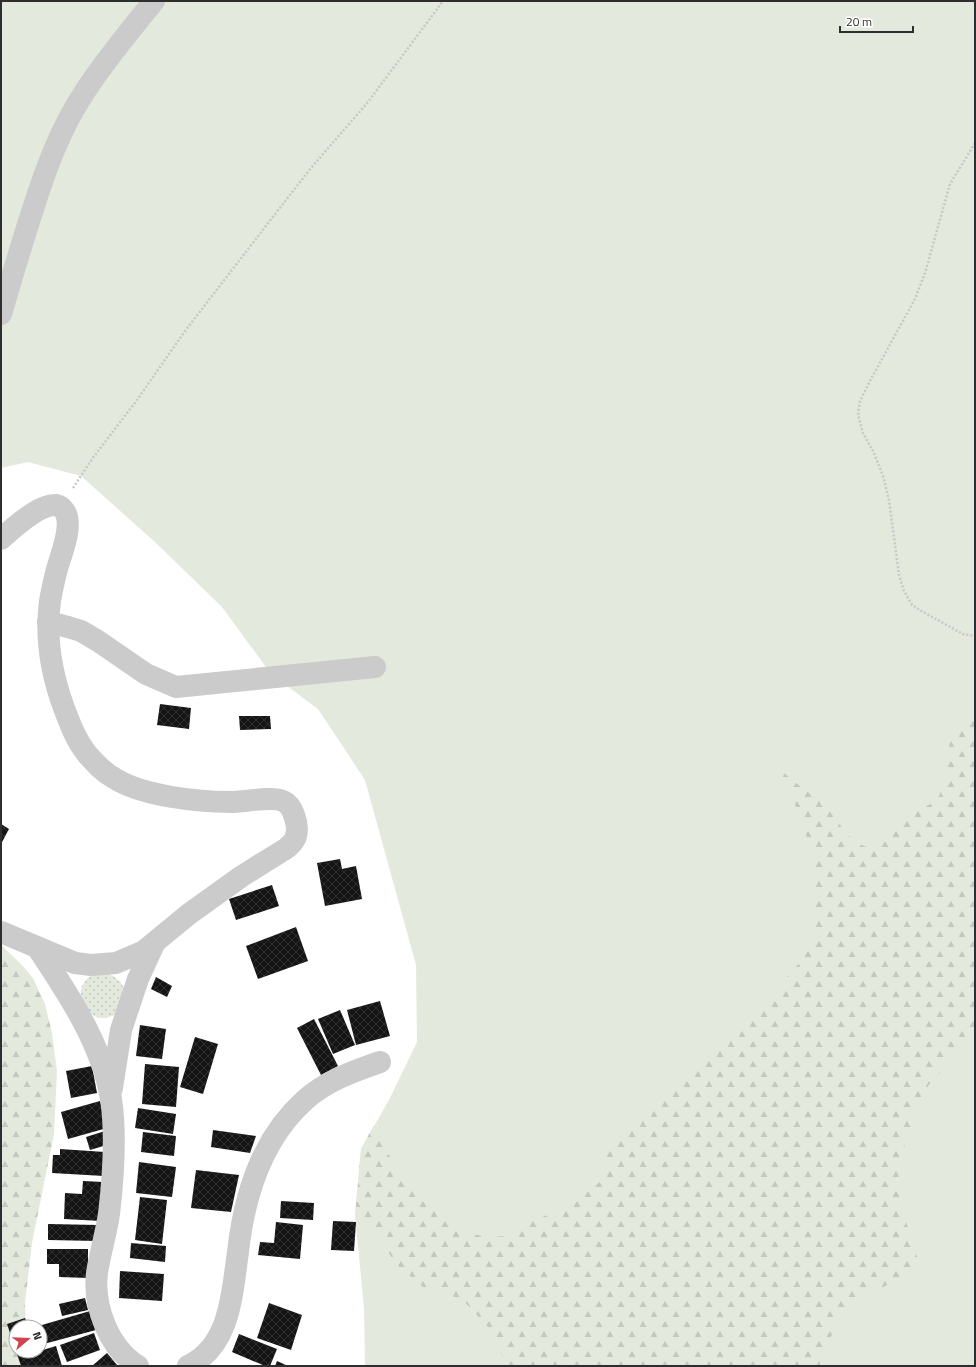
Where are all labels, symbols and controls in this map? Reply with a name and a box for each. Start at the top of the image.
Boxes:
scale bar [840,8,913,34]
text: 20 m [846,12,872,31]
north arrow [8,1319,48,1359]
text: N [29,1330,46,1342]

